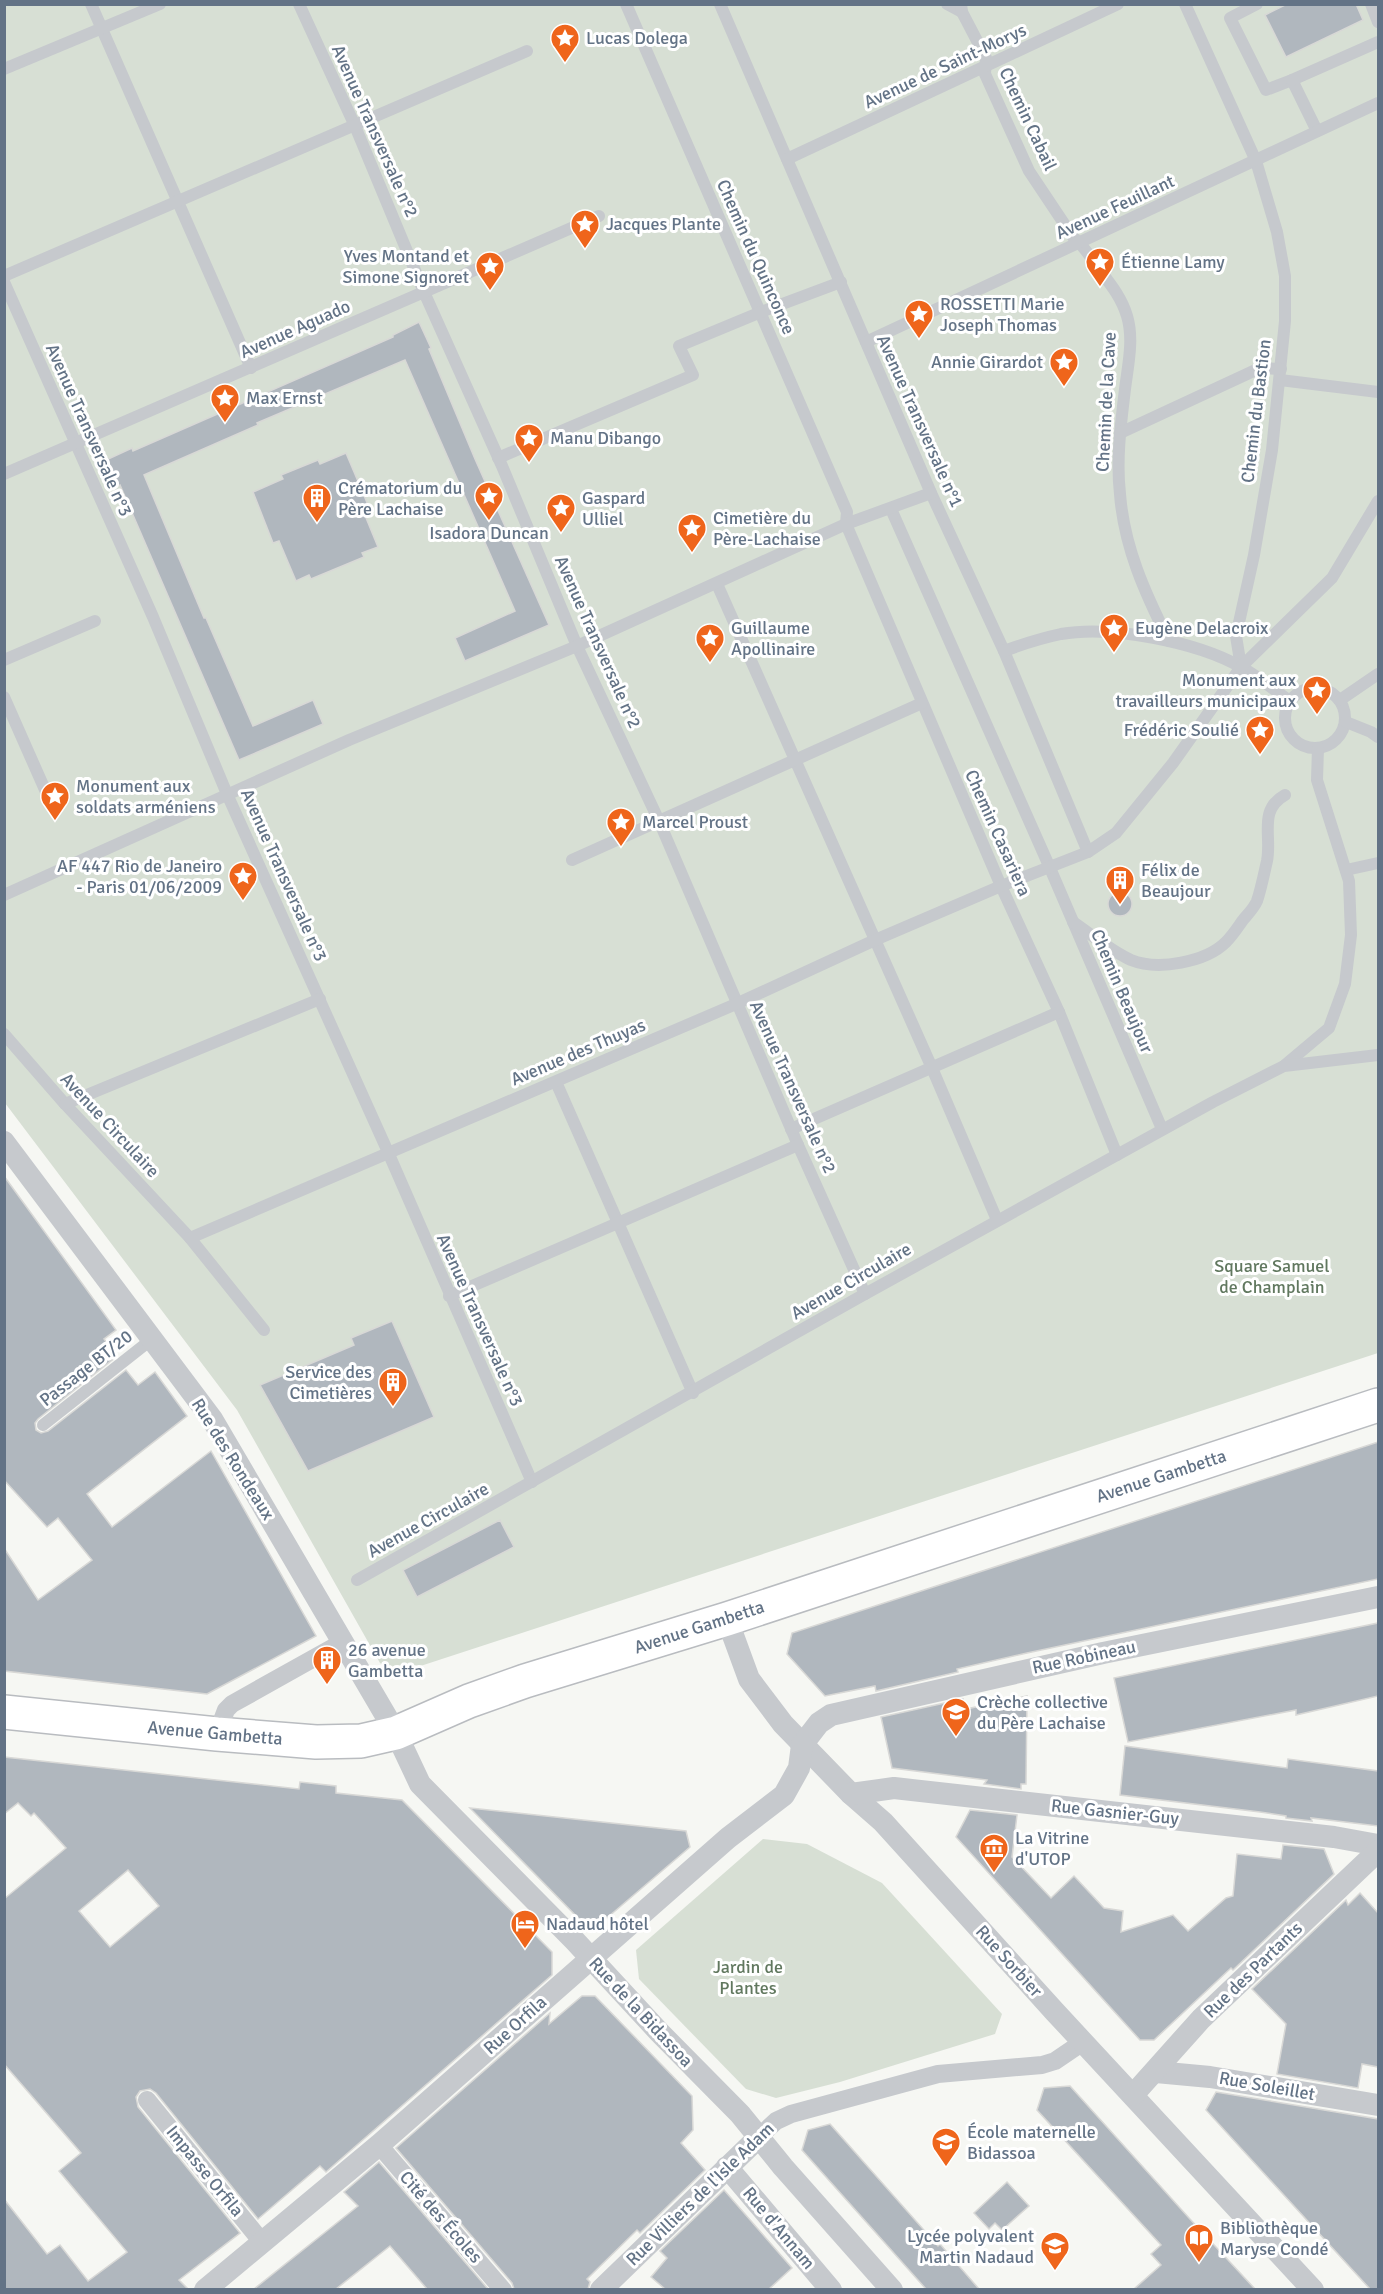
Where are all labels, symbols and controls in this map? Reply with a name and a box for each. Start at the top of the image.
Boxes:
street label: Avenue de Saint-Morys [860,19,1030,113]
place icon: Lucas Dolega [549,22,581,64]
place label: Lucas Dolega [586,27,688,49]
street label: Avenue Transversale n°2 [327,41,423,221]
street label: Chemin Cabail [994,64,1062,174]
street label: Avenue Feuillant [1052,170,1178,244]
street label: Chemin du Quinconce [712,176,800,338]
place icon: Jacques Plante [569,208,601,250]
place label: Jacques Plante [606,213,721,235]
place label: Yves Montand et Simone Signoret [342,245,469,288]
place icon: Étienne Lamy [1084,246,1116,288]
place icon: Yves Montand et Simone Signoret [474,250,506,292]
place label: Étienne Lamy [1121,251,1225,273]
place label: ROSSETTI Marie Joseph Thomas [940,293,1065,336]
street label: Avenue Aguado [236,295,354,363]
place icon: ROSSETTI Marie Joseph Thomas [903,298,935,340]
street label: Avenue Transversale n°1 [872,331,968,511]
street label: Chemin de la Cave [1091,331,1121,473]
street label: Chemin du Bastion [1236,338,1276,484]
street label: Avenue Transversale n°3 [41,340,137,520]
place icon: Annie Girardot [1048,346,1080,388]
place label: Annie Girardot [931,351,1043,373]
place icon: Max Ernst [209,382,241,424]
place label: Max Ernst [246,387,323,409]
place icon: Manu Dibango [513,422,545,464]
place label: Manu Dibango [550,427,661,449]
place label: Crématorium du Père Lachaise [338,477,462,520]
place icon: Isadora Duncan [473,480,505,522]
building icon: Crématorium du Père Lachaise [301,482,333,524]
place label: Gaspard Ulliel [582,487,645,530]
place icon: Gaspard Ulliel [545,492,577,534]
place label: Cimetière du Père-Lachaise [713,507,821,550]
place icon: Cimetière du Père-Lachaise [676,512,708,554]
place label: Isadora Duncan [429,522,549,544]
street label: Avenue Transversale n°2 [550,552,646,732]
place icon: Eugène Delacroix [1098,612,1130,654]
place label: Guillaume Apollinaire [731,617,815,660]
place label: Eugène Delacroix [1135,617,1269,639]
place icon: Guillaume Apollinaire [694,622,726,664]
place label: Monument aux travailleurs municipaux [1115,669,1297,712]
place icon: Monument aux travailleurs municipaux [1301,674,1333,716]
place icon: Frédéric Soulié [1244,714,1276,756]
place label: Frédéric Soulié [1124,719,1239,741]
street label: Chemin Casariera [960,766,1036,900]
place label: Monument aux soldats arméniens [76,775,216,818]
place icon: Monument aux soldats arméniens [39,780,71,822]
street label: Avenue Transversale n°3 [236,785,332,965]
place icon: Marcel Proust [605,806,637,848]
place label: Marcel Proust [642,811,748,833]
place label: AF 447 Rio de Janeiro - Paris 01/06/2009 [57,855,222,898]
place label: Félix de Beaujour [1141,859,1211,902]
place icon: AF 447 Rio de Janeiro - Paris 01/06/2009 [227,860,259,902]
building icon: Félix de Beaujour [1104,864,1136,906]
street label: Chemin Beaujour [1086,926,1158,1057]
street label: Avenue Transversale n°2 [745,997,841,1177]
street label: Avenue des Thuyas [507,1014,649,1090]
street label: Avenue Circulaire [56,1068,164,1182]
street label: Avenue Transversale n°3 [432,1230,528,1410]
street label: Avenue Circulaire [787,1238,915,1324]
park label: Square Samuel de Champlain [1214,1255,1330,1298]
street label: Passage BT/20 [35,1325,137,1411]
place label: Service des Cimetières [285,1361,372,1404]
building icon: Service des Cimetières [377,1366,409,1408]
street label: Rue des Rondeaux [187,1394,280,1524]
street label: Avenue Gambetta [1093,1445,1229,1507]
street label: Avenue Circulaire [364,1478,492,1562]
street label: Avenue Gambetta [631,1596,767,1658]
street label: Rue Robineau [1030,1635,1138,1679]
place label: 26 avenue Gambetta [348,1639,426,1682]
building icon: 26 avenue Gambetta [311,1644,343,1686]
place label: Crèche collective du Père Lachaise [977,1691,1108,1734]
school or university icon: Crèche collective du Père Lachaise [940,1696,972,1738]
street label: Avenue Gambetta [147,1716,283,1750]
street label: Rue Gasnier-Guy [1050,1794,1180,1830]
place label: La Vitrine d'UTOP [1015,1827,1089,1870]
museum icon: La Vitrine d'UTOP [978,1832,1010,1874]
hotel icon: Nadaud hôtel [509,1908,541,1950]
place label: Nadaud hôtel [546,1913,649,1935]
street label: Rue des Partants [1199,1917,1307,2023]
street label: Rue Sorbier [971,1920,1047,2002]
street label: Rue de la Bidassoa [584,1952,698,2072]
park label: Jardin de Plantes [713,1956,783,1999]
street label: Rue Orfila [479,1991,551,2059]
street label: Rue Soleillet [1217,2067,1317,2105]
street label: Rue Villiers de l'Isle Adam [621,2118,779,2270]
street label: Impasse Orfila [162,2121,248,2221]
place label: École maternelle Bidassoa [967,2121,1096,2164]
school or university icon: École maternelle Bidassoa [930,2126,962,2168]
street label: Cité des Écoles [395,2166,487,2268]
street label: Rue d'Annam [738,2182,820,2274]
place label: Bibliothèque Maryse Condé [1220,2217,1328,2260]
library icon: Bibliothèque Maryse Condé [1183,2222,1215,2264]
place label: Lycée polyvalent Martin Nadaud [907,2225,1034,2268]
school or university icon: Lycée polyvalent Martin Nadaud [1039,2230,1071,2272]

